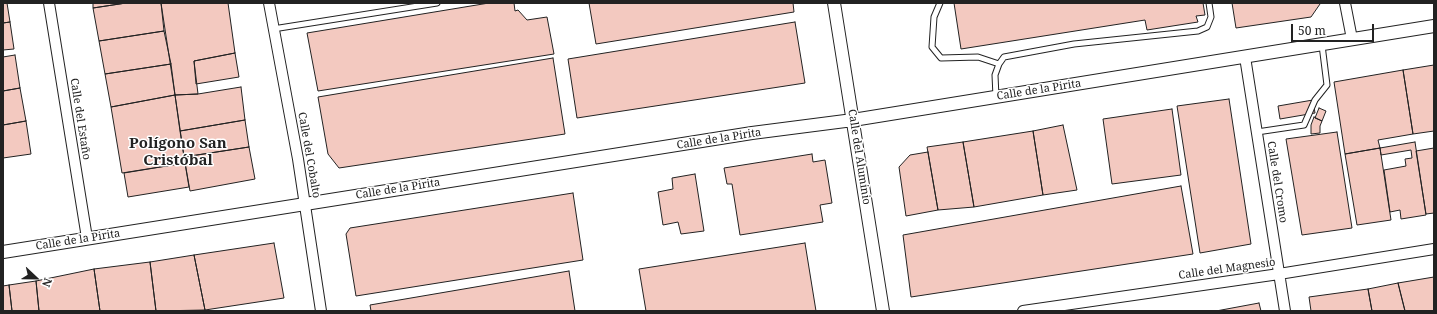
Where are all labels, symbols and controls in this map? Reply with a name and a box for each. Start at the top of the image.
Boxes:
scale bar [1293,16,1376,42]
text: 50 m [1298,22,1326,39]
street label: Calle del Estaño [67,77,93,161]
street label: Calle de la Pirita [996,77,1082,103]
street label: Calle del Aluminio [845,108,873,206]
street label: Calle del Cobalto [295,111,323,199]
street label: Calle de la Pirita [676,126,762,152]
district label: Polígono San Cristóbal [129,135,227,170]
street label: Calle del Cromo [1264,140,1290,224]
street label: Calle de la Pirita [355,176,441,202]
street label: Calle de la Pirita [35,227,121,253]
street label: Calle del Magnesio [1178,256,1276,282]
north arrow [16,258,56,298]
text: N [39,276,56,290]

